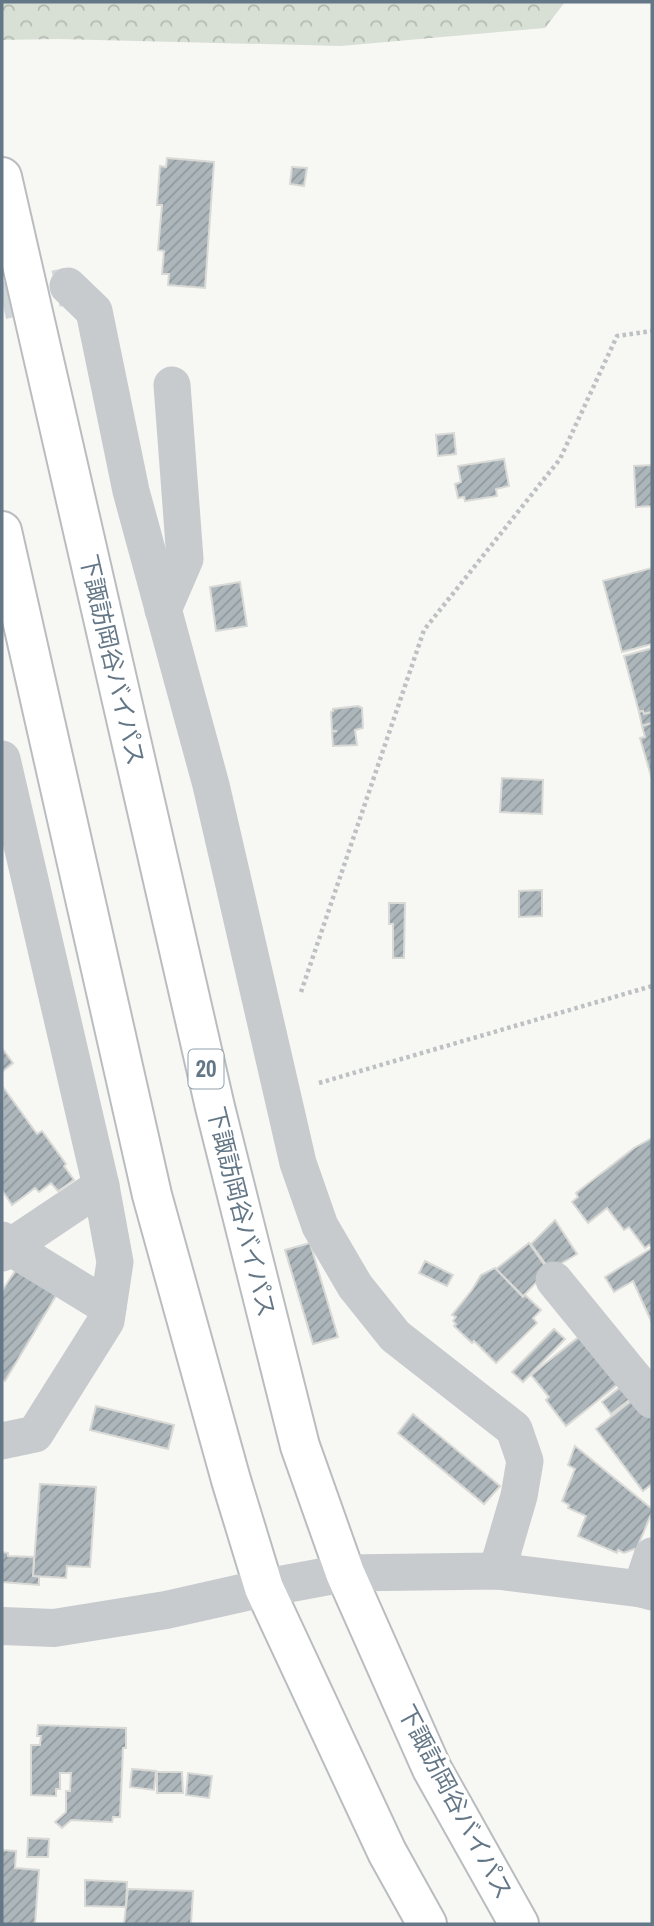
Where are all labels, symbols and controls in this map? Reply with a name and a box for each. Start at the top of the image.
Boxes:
street label: 下諏訪岡谷バイパス [73,551,153,768]
road number: 20 [188,1050,224,1088]
street label: 下諏訪岡谷バイパス [200,1103,284,1320]
street label: 下諏訪岡谷バイパス [391,1699,521,1904]

